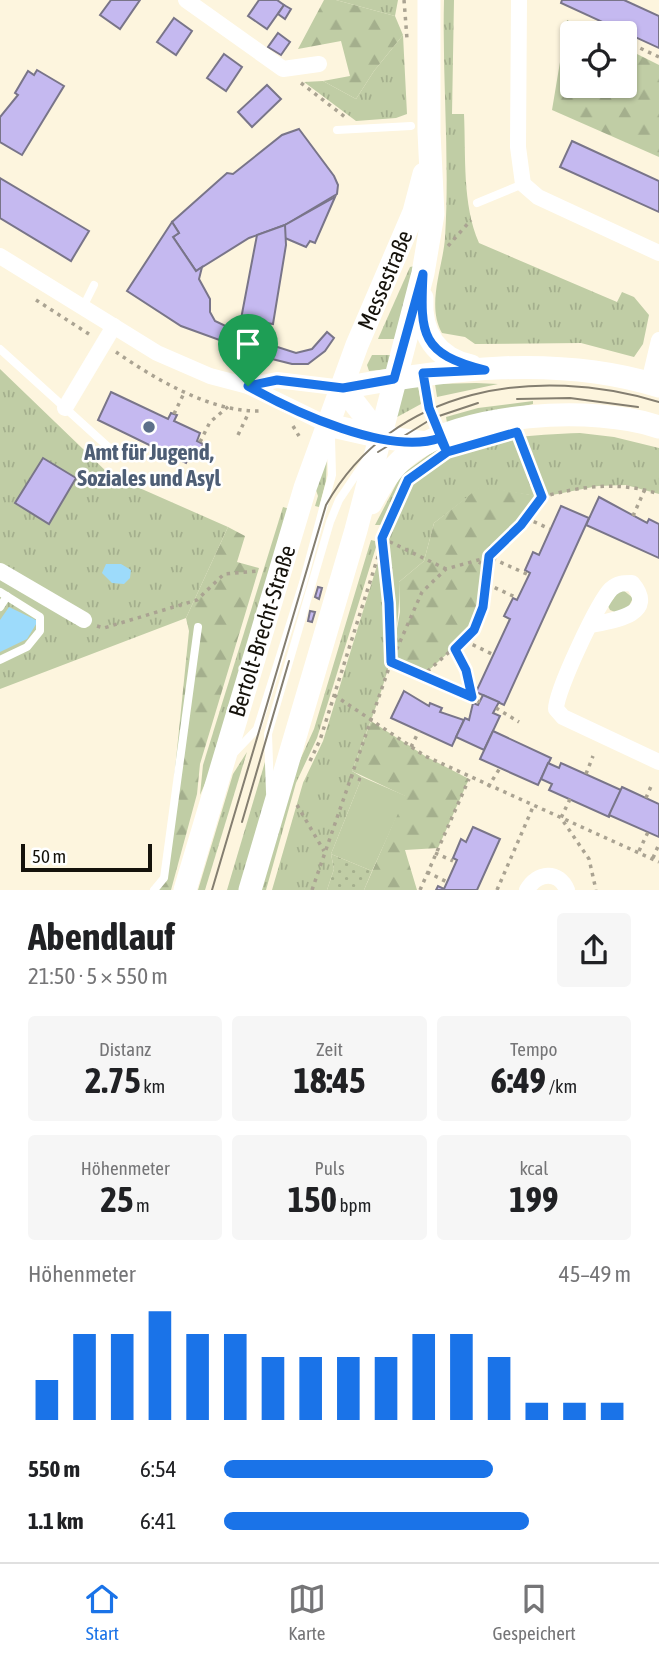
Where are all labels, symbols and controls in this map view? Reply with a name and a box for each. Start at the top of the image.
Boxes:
map controls [560,21,637,98]
button: locate [560,21,637,98]
street label: Messestraße [352,226,418,334]
pin [218,314,278,386]
icon: arrive [229,325,267,363]
marker: Amt für Jugend, Soziales und Asyl [141,419,157,435]
place label: Amt für Jugend, Soziales und Asyl [77,439,222,491]
street label: Bertolt-Brecht-Straße [224,542,300,720]
scale bar [21,841,152,873]
text: 50 m [32,845,66,867]
button: share [557,913,631,987]
text: Abendlauf [28,915,175,958]
text: 21:50 · 5 × 550 m [28,963,168,989]
text: Distanz [99,1038,151,1060]
text: Zeit [316,1038,343,1060]
text: Tempo [510,1038,558,1060]
text: 2.75 [85,1060,141,1100]
text: 18:45 [293,1060,366,1100]
text: 6:49 [490,1060,546,1100]
text: km [141,1075,165,1097]
text: /km [546,1075,577,1097]
text: Höhenmeter [81,1157,170,1179]
text: Puls [314,1157,345,1179]
text: kcal [519,1157,548,1179]
text: 25 [101,1179,133,1219]
text: 150 [288,1179,337,1219]
text: 199 [509,1179,559,1219]
text: m [133,1194,150,1216]
text: bpm [337,1194,371,1216]
text: Höhenmeter [28,1261,136,1287]
text: 45–49 m [559,1261,631,1287]
text: 550 m [28,1456,80,1482]
text: 6:54 [140,1456,177,1482]
text: 1.1 km [28,1508,84,1534]
text: 6:41 [140,1508,177,1534]
tab: Start [83,1580,121,1644]
tab: Karte [288,1580,326,1644]
tab: Gespeichert [493,1580,576,1644]

